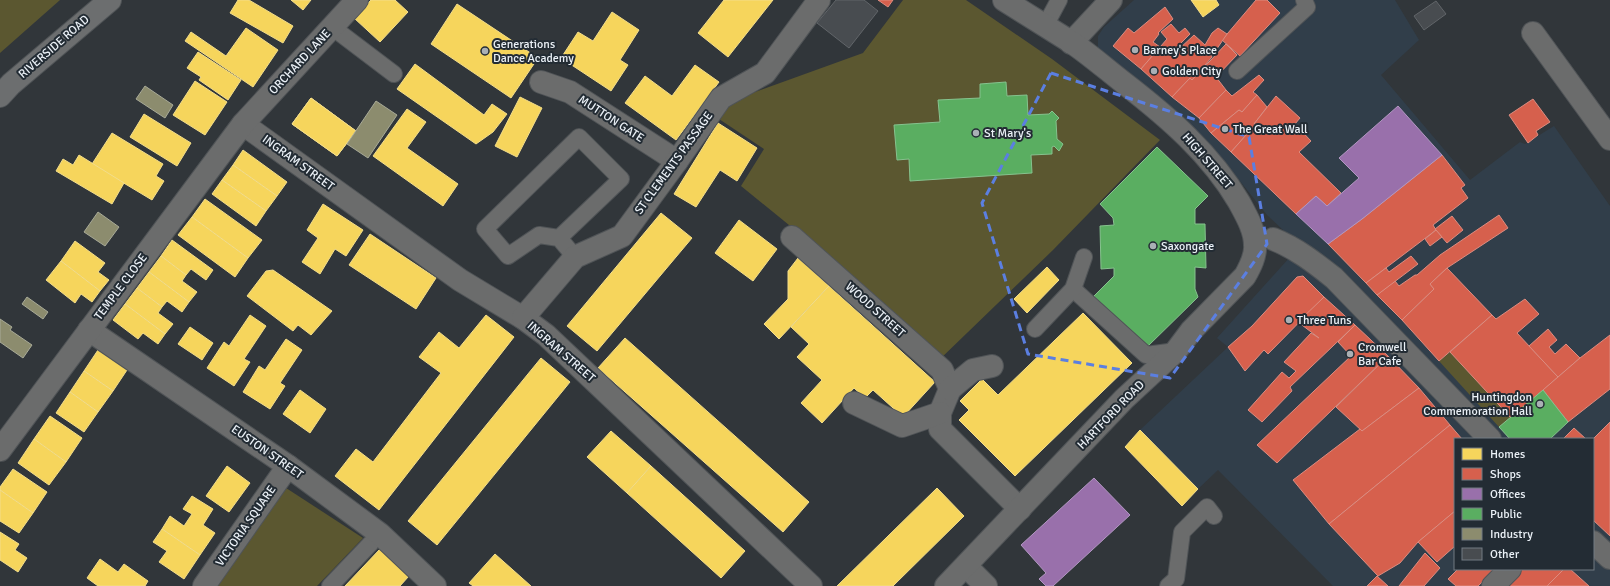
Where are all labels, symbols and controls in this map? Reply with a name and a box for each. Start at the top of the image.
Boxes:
street label: RIVERSIDE ROAD [16,12,93,82]
street label: ORCHARD LANE [266,26,334,98]
place label: Generations Dance Academy [493,37,574,66]
place label: Barney's Place [1143,43,1217,58]
marker: Barney's Place [1130,45,1140,55]
marker: Generations Dance Academy [480,46,490,56]
place label: Golden City [1162,64,1222,79]
marker: Golden City [1149,66,1159,76]
street label: MUTTON GATE [575,92,647,146]
street label: ST CLEMENTS PASSAGE [632,109,716,217]
place label: The Great Wall [1233,122,1308,137]
marker: The Great Wall [1220,124,1230,134]
place label: St Mary's [984,126,1031,141]
marker: St Mary's [971,128,981,138]
street label: HIGH STREET [1179,130,1235,192]
street label: INGRAM STREET [259,132,337,194]
place label: Saxongate [1161,239,1214,254]
marker: Saxongate [1148,241,1158,251]
street label: TEMPLE CLOSE [91,251,151,323]
street label: WOOD STREET [842,279,908,341]
place label: Three Tuns [1297,313,1352,328]
marker: Three Tuns [1284,315,1294,325]
street label: INGRAM STREET [524,318,598,386]
place label: Cromwell Bar Cafe [1358,340,1407,369]
marker: Cromwell Bar Cafe [1345,349,1355,359]
street label: HARTFORD ROAD [1074,377,1148,453]
place label: Huntingdon Commemoration Hall [1423,390,1532,419]
marker: Huntingdon Commemoration Hall [1535,399,1545,409]
street label: EUSTON STREET [228,422,306,482]
legend [1454,438,1594,570]
text: Homes [1490,447,1525,462]
text: Shops [1490,467,1521,482]
street label: VICTORIA SQUARE [212,482,280,569]
text: Offices [1490,487,1525,502]
text: Public [1490,507,1522,522]
text: Industry [1490,527,1533,542]
text: Other [1490,547,1520,562]

